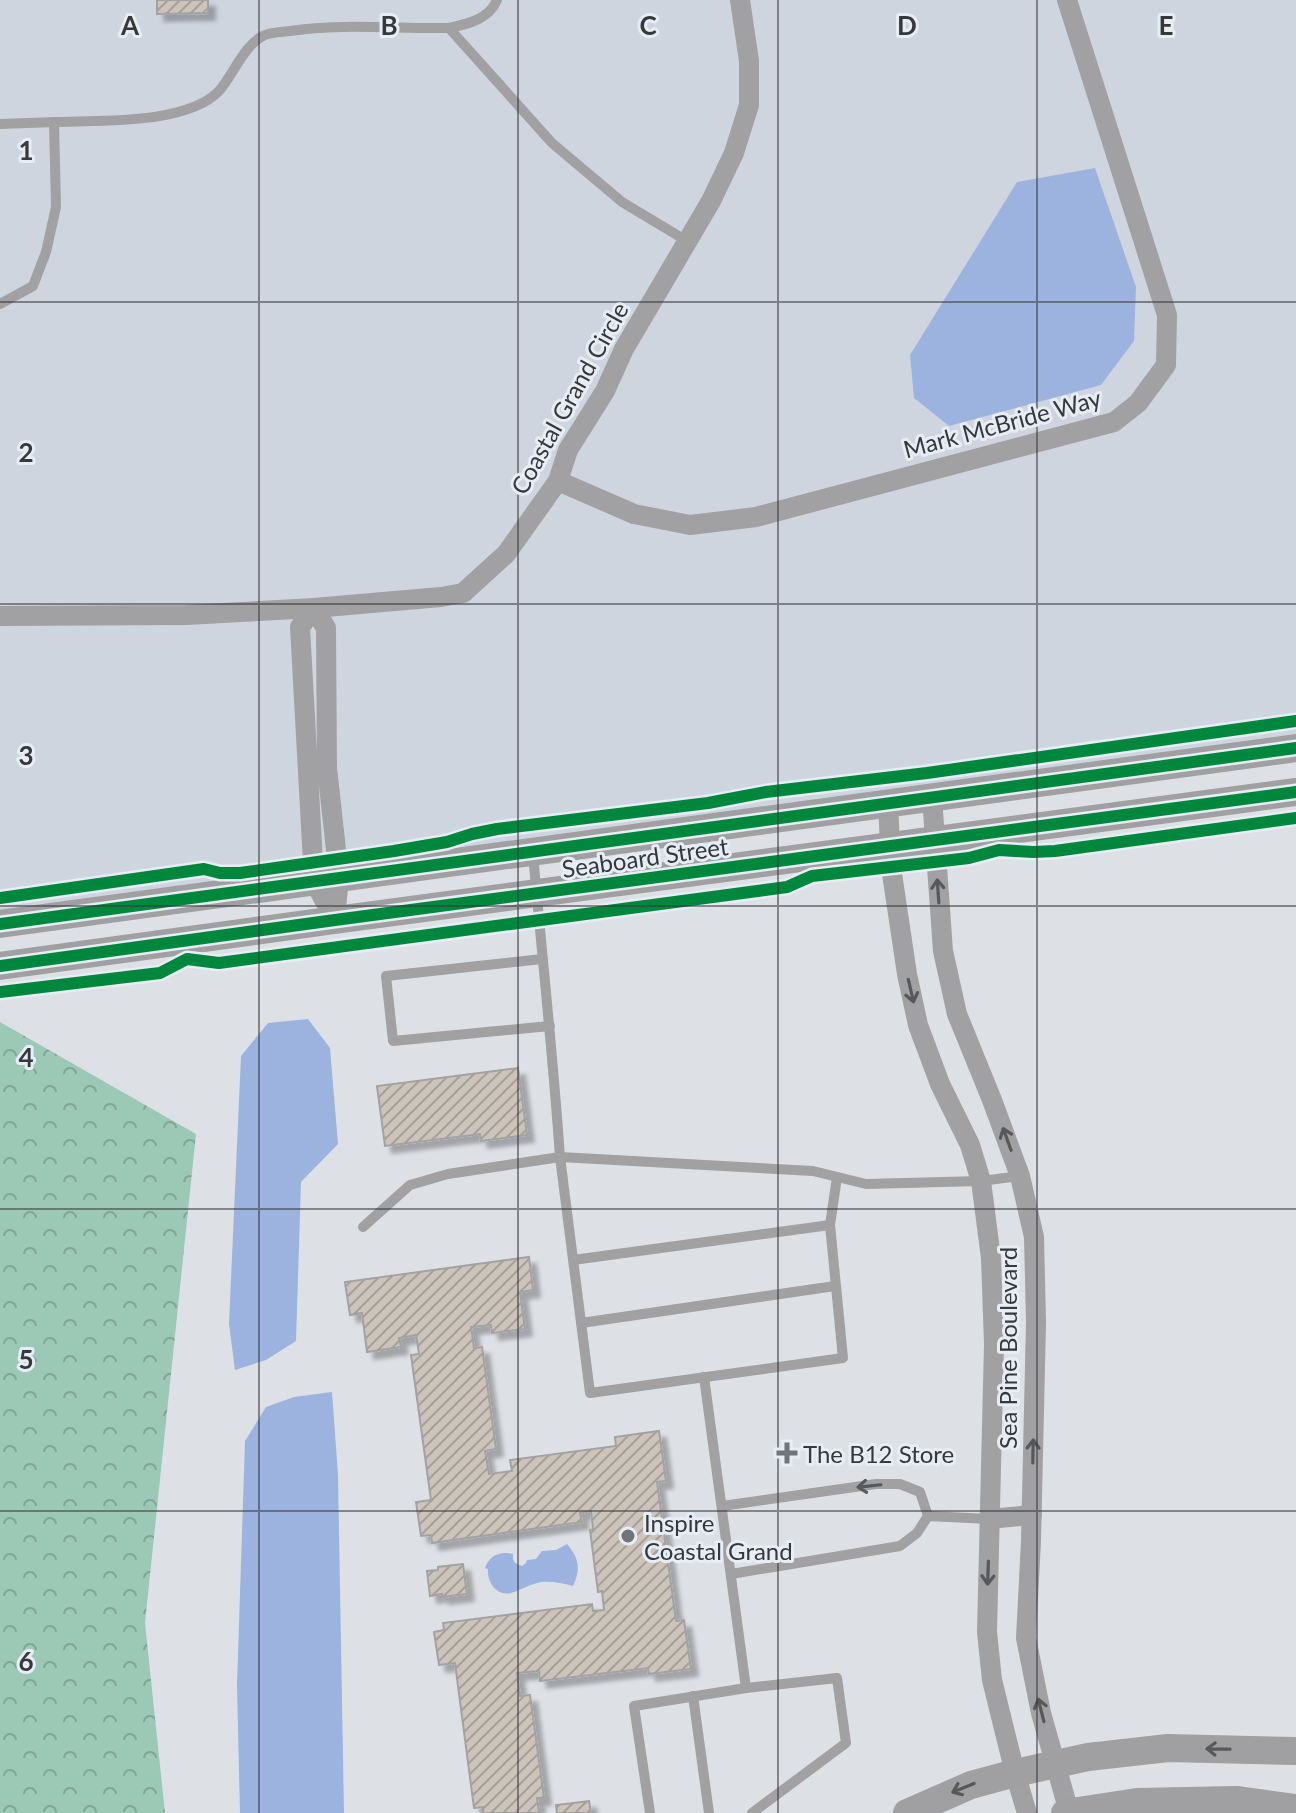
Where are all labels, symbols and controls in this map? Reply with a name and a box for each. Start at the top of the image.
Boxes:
text: A [120,9,140,41]
text: B [380,9,398,41]
text: C [639,9,657,41]
text: D [897,9,917,41]
text: E [1159,9,1173,41]
text: 1 [18,134,34,166]
street label: Coastal Grand Circle [504,297,634,499]
street label: Mark McBride Way [900,383,1105,463]
text: 2 [18,436,34,468]
text: 3 [18,739,34,771]
street label: Seaboard Street [560,831,730,883]
one-way arrow [931,878,946,905]
one-way arrow [904,978,919,1004]
text: 4 [18,1041,34,1073]
one-way arrow [998,1127,1013,1152]
street label: Sea Pine Boulevard [993,1247,1022,1449]
text: 5 [18,1343,34,1375]
place label: The B12 Store [803,1439,954,1468]
one-way arrow [1025,1439,1041,1465]
marker: The B12 Store [778,1444,796,1462]
one-way arrow [856,1478,883,1493]
place label: Inspire Coastal Grand [644,1508,793,1565]
marker: Inspire Coastal Grand [619,1527,637,1545]
one-way arrow [980,1559,995,1586]
text: 6 [18,1645,34,1677]
one-way arrow [1033,1697,1048,1723]
one-way arrow [1205,1742,1232,1757]
one-way arrow [951,1782,976,1797]

